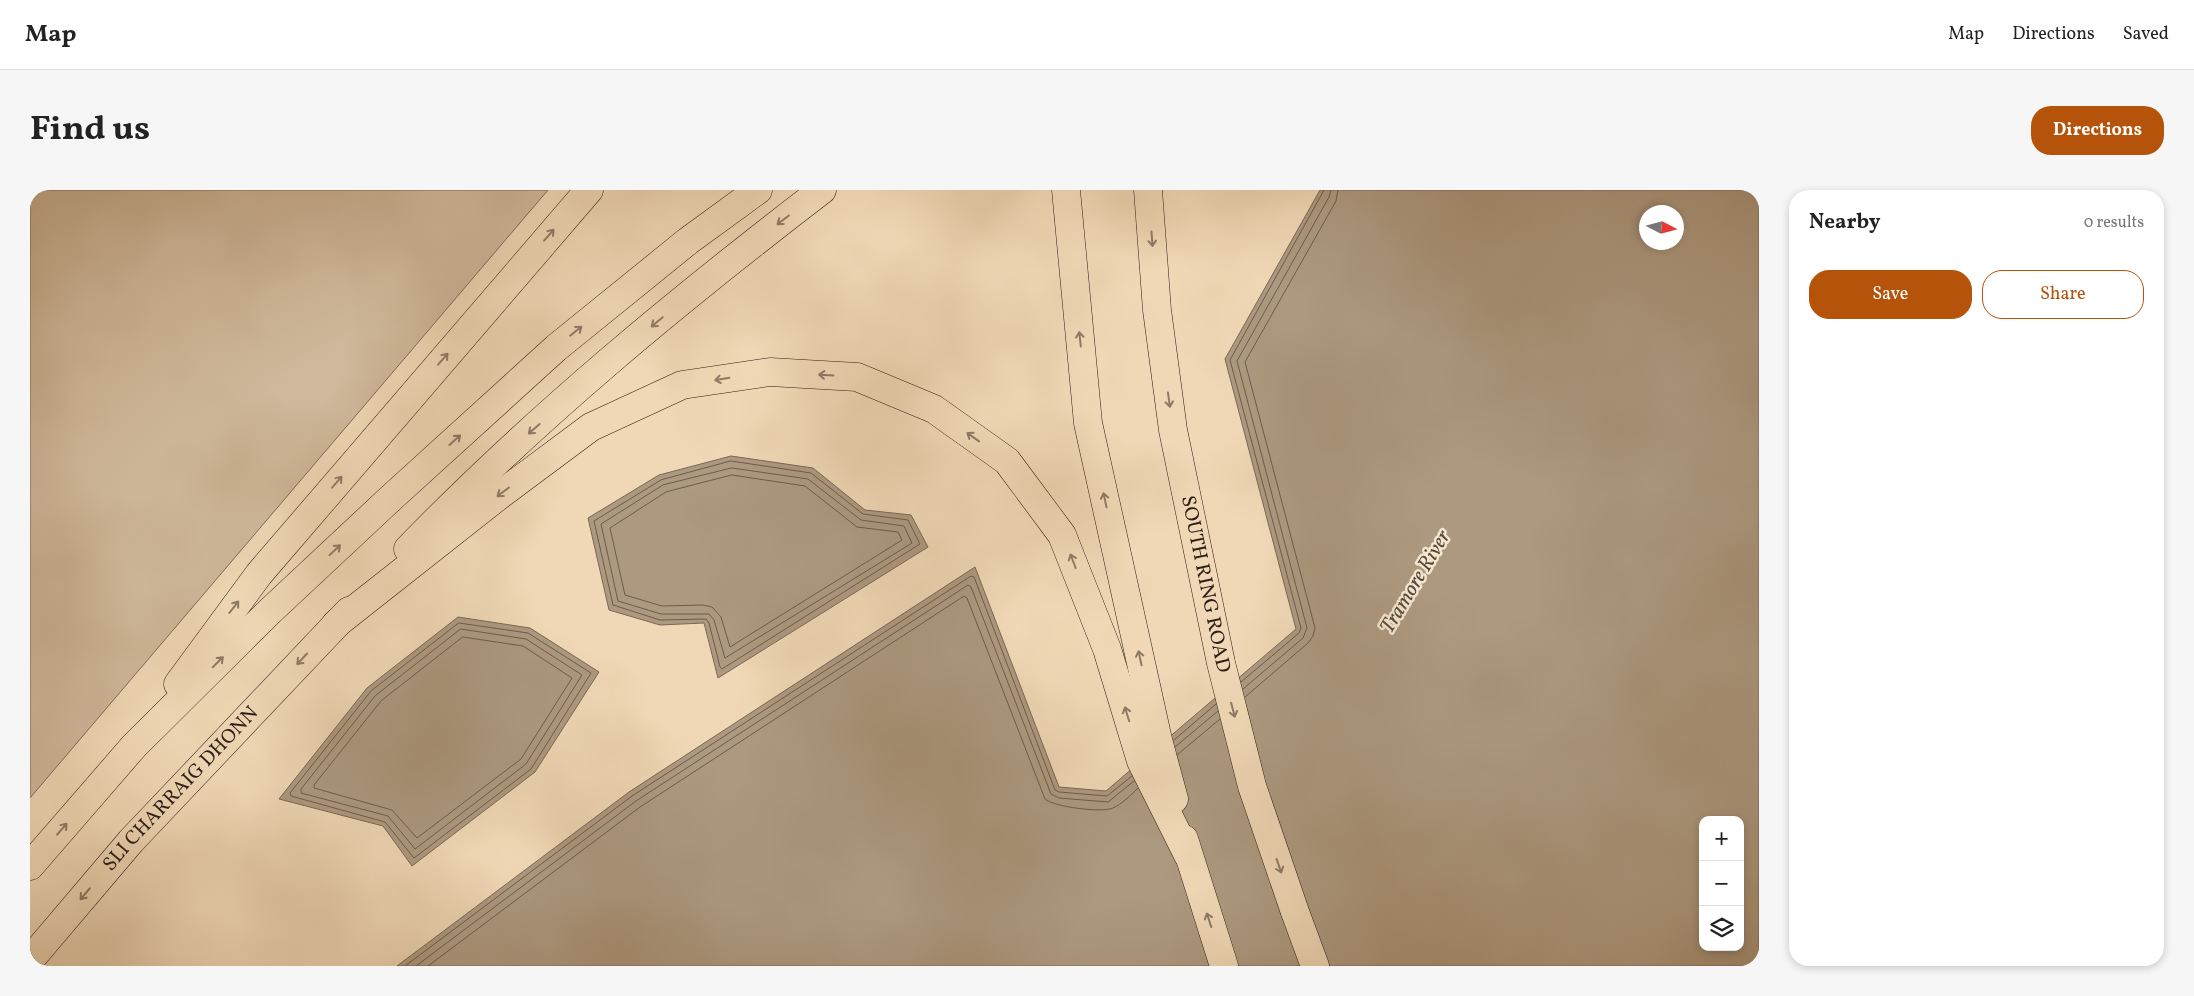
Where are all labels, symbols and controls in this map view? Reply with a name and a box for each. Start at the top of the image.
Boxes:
text: Map [25,18,76,52]
text: Map [1948,22,1984,47]
text: Directions [2012,22,2095,47]
text: Saved [2123,22,2169,47]
text: Find us [30,106,150,154]
button: Directions [2031,106,2164,155]
north arrow [1639,205,1684,250]
text: Nearby [1809,208,1880,237]
text: 0 results [2084,212,2144,234]
one-way arrow [777,214,790,225]
one-way arrow [543,229,555,242]
one-way arrow [1147,230,1156,246]
button: Save [1809,270,1972,319]
button: Share [1982,270,2144,319]
one-way arrow [651,316,664,327]
one-way arrow [569,326,582,337]
one-way arrow [1075,332,1085,348]
one-way arrow [438,352,449,365]
one-way arrow [818,370,834,379]
one-way arrow [715,374,731,384]
one-way arrow [1164,392,1174,408]
one-way arrow [528,423,541,434]
one-way arrow [966,432,980,442]
one-way arrow [448,434,461,446]
one-way arrow [332,475,343,488]
one-way arrow [497,487,510,498]
one-way arrow [1100,492,1109,508]
street label: SOUTH RING ROAD [1173,493,1237,676]
water label: Tramore River [1374,525,1458,639]
one-way arrow [329,544,342,556]
one-way arrow [1067,554,1076,569]
one-way arrow [229,600,239,614]
one-way arrow [1135,651,1144,667]
one-way arrow [296,653,308,666]
one-way arrow [212,656,224,668]
street label: SLI CHARRAIG DHONN [97,700,265,878]
one-way arrow [1229,702,1238,718]
one-way arrow [1122,707,1132,723]
map controls [1699,816,1744,951]
button: + [1699,816,1744,861]
one-way arrow [56,823,67,836]
one-way arrow [1275,857,1284,873]
button: − [1699,861,1744,906]
one-way arrow [80,888,91,901]
button: layers [1699,906,1744,951]
one-way arrow [1203,912,1213,928]

